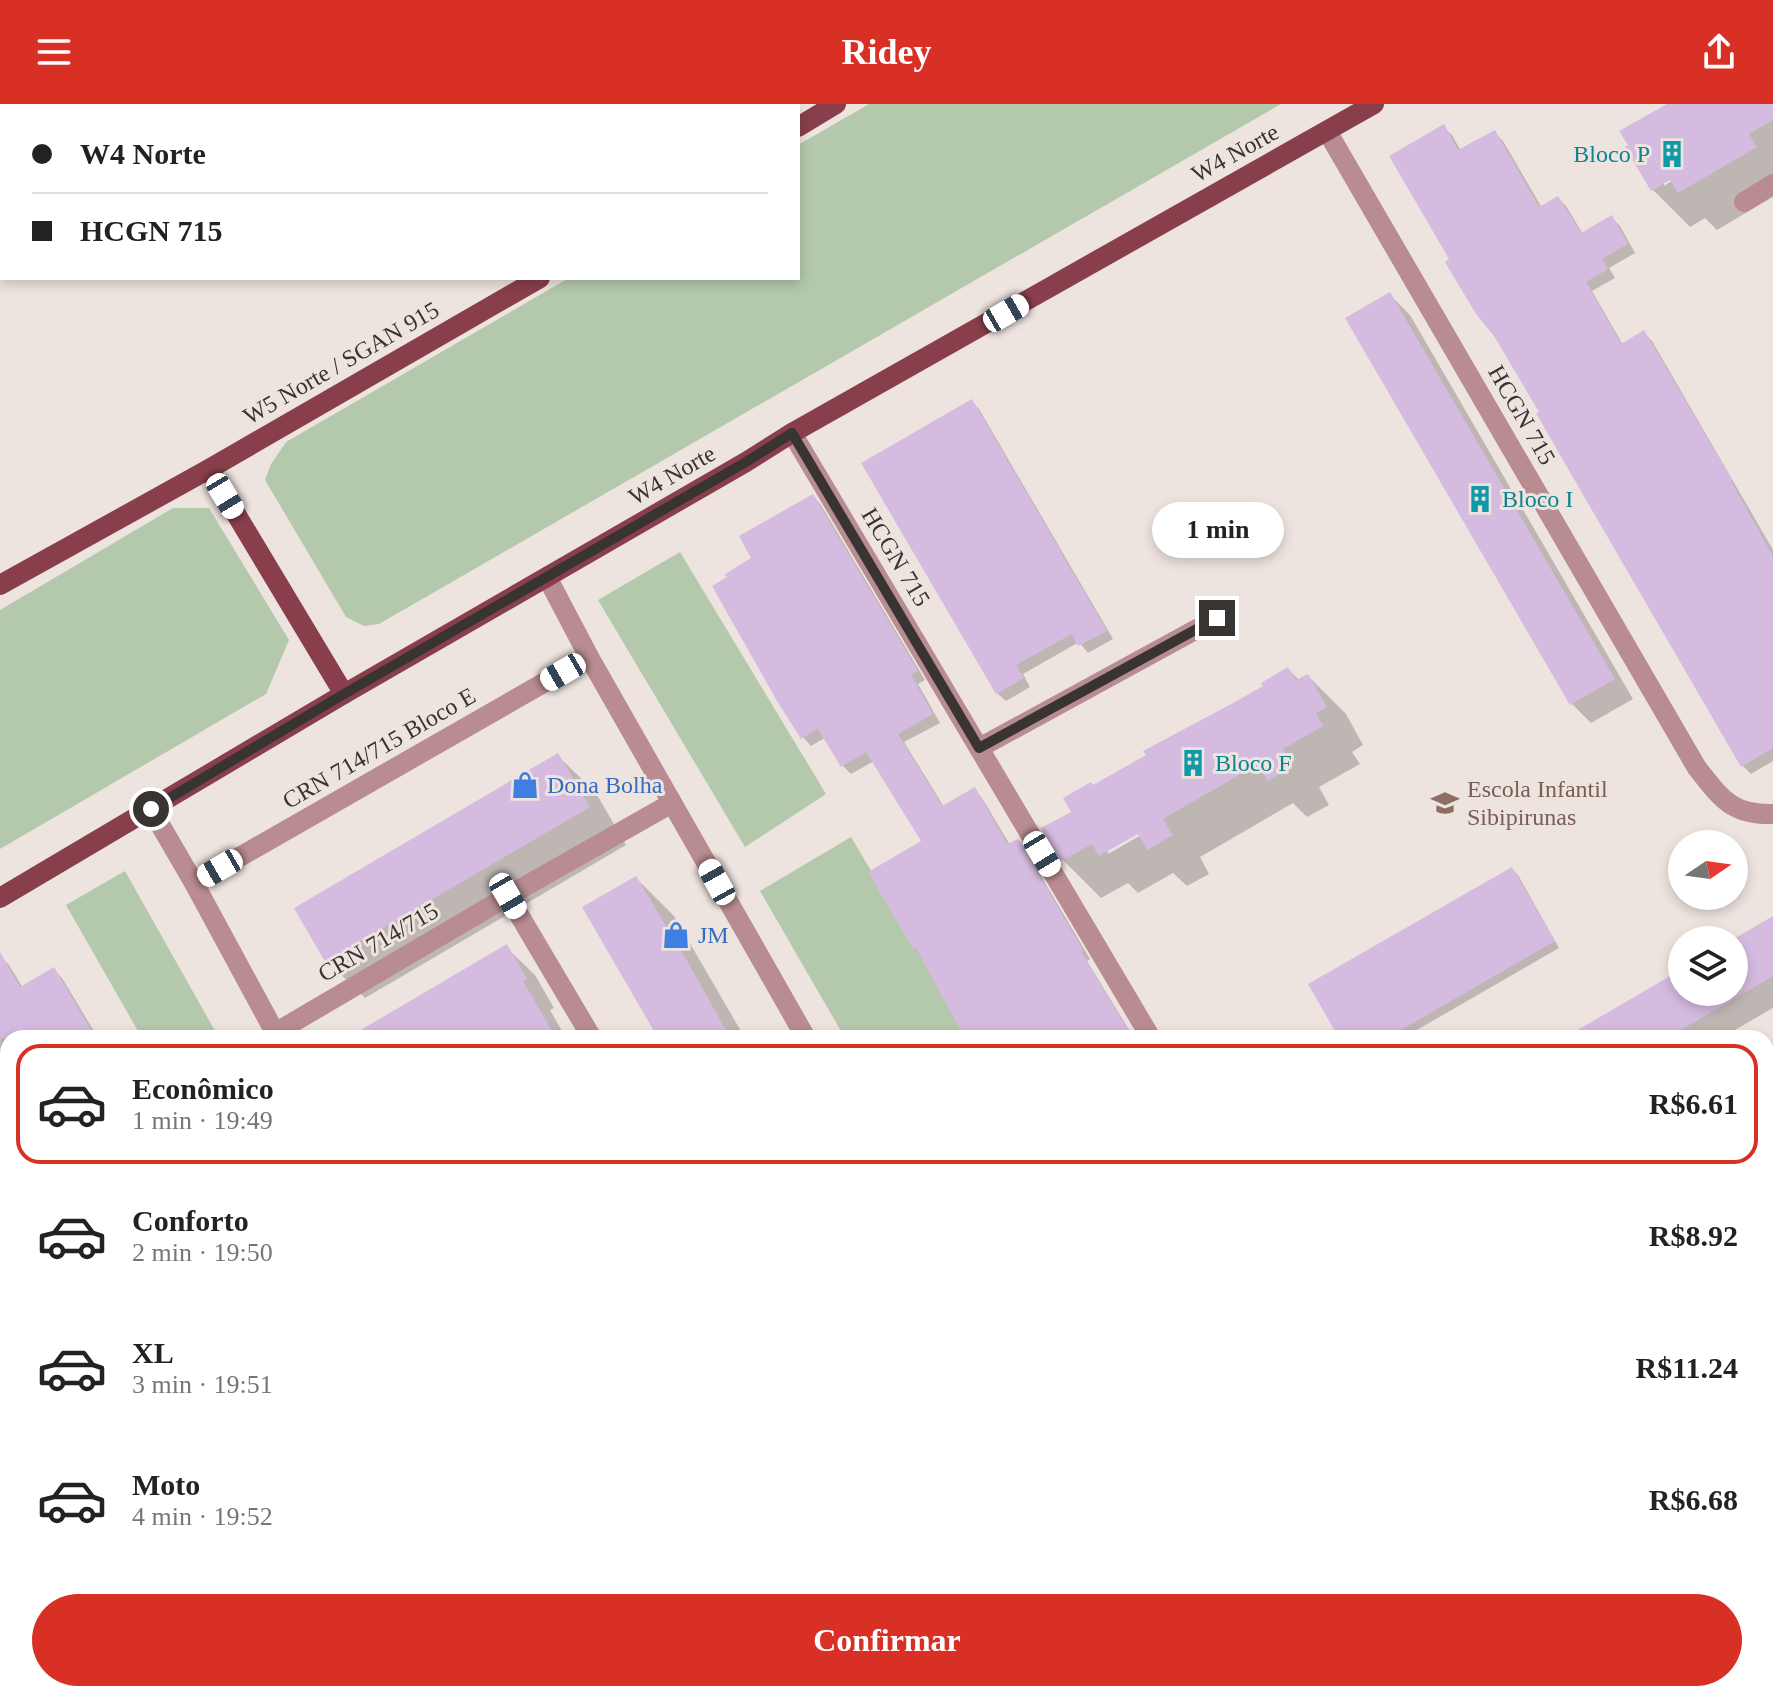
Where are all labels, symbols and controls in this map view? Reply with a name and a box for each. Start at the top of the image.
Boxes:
icon: menu [32,30,76,74]
icon: share [1697,30,1741,74]
text: Ridey [842,32,932,72]
street label: W4 Norte [1187,119,1283,187]
text: W4 Norte [80,137,206,170]
building icon: Bloco P [1657,139,1687,169]
place label: Bloco P [1573,141,1650,167]
text: HCGN 715 [80,214,223,247]
car [979,291,1033,335]
street label: W5 Norte / SGAN 915 [239,296,443,430]
street label: HCGN 715 [1483,361,1561,469]
street label: W4 Norte [624,440,720,510]
car [202,469,248,523]
building icon: Bloco I [1465,484,1495,514]
place label: Bloco I [1502,486,1573,512]
callout: 1 min [1151,502,1283,558]
street label: HCGN 715 [857,503,935,611]
text: 1 min [1187,515,1249,544]
route end [1199,600,1235,636]
car [536,650,590,694]
street label: CRN 714/715 Bloco E [278,682,480,814]
building icon: Bloco F [1178,748,1208,778]
place label: Bloco F [1215,750,1292,776]
shop icon: Dona Bolha [510,770,540,800]
place label: Dona Bolha [547,772,663,798]
place label: Escola Infantil Sibipirunas [1467,776,1608,830]
school or university icon: Escola Infantil Sibipirunas [1430,788,1460,818]
route start [133,791,169,827]
car [1019,827,1065,881]
north arrow [1668,830,1748,910]
map controls [1668,830,1748,1006]
car [193,846,247,890]
car [695,855,739,909]
car [486,869,530,923]
street label: CRN 714/715 [313,897,443,987]
shop icon: JM [661,920,691,950]
place label: JM [698,922,729,948]
button: layers [1668,926,1748,1006]
icon: car [36,1068,108,1140]
text: Econômico [132,1072,274,1105]
text: R$6.61 [1649,1087,1738,1120]
text: 1 min · 19:49 [132,1106,273,1135]
icon: car [36,1200,108,1272]
text: Conforto [132,1204,249,1237]
text: R$8.92 [1649,1219,1738,1252]
text: 2 min · 19:50 [132,1238,273,1267]
icon: car [36,1332,108,1404]
text: XL [132,1336,174,1369]
text: R$11.24 [1635,1351,1738,1384]
text: 3 min · 19:51 [132,1370,273,1399]
icon: car [36,1464,108,1536]
text: Moto [132,1468,200,1501]
text: R$6.68 [1649,1483,1738,1516]
text: 4 min · 19:52 [132,1502,273,1531]
button: Confirmar [32,1594,1742,1686]

